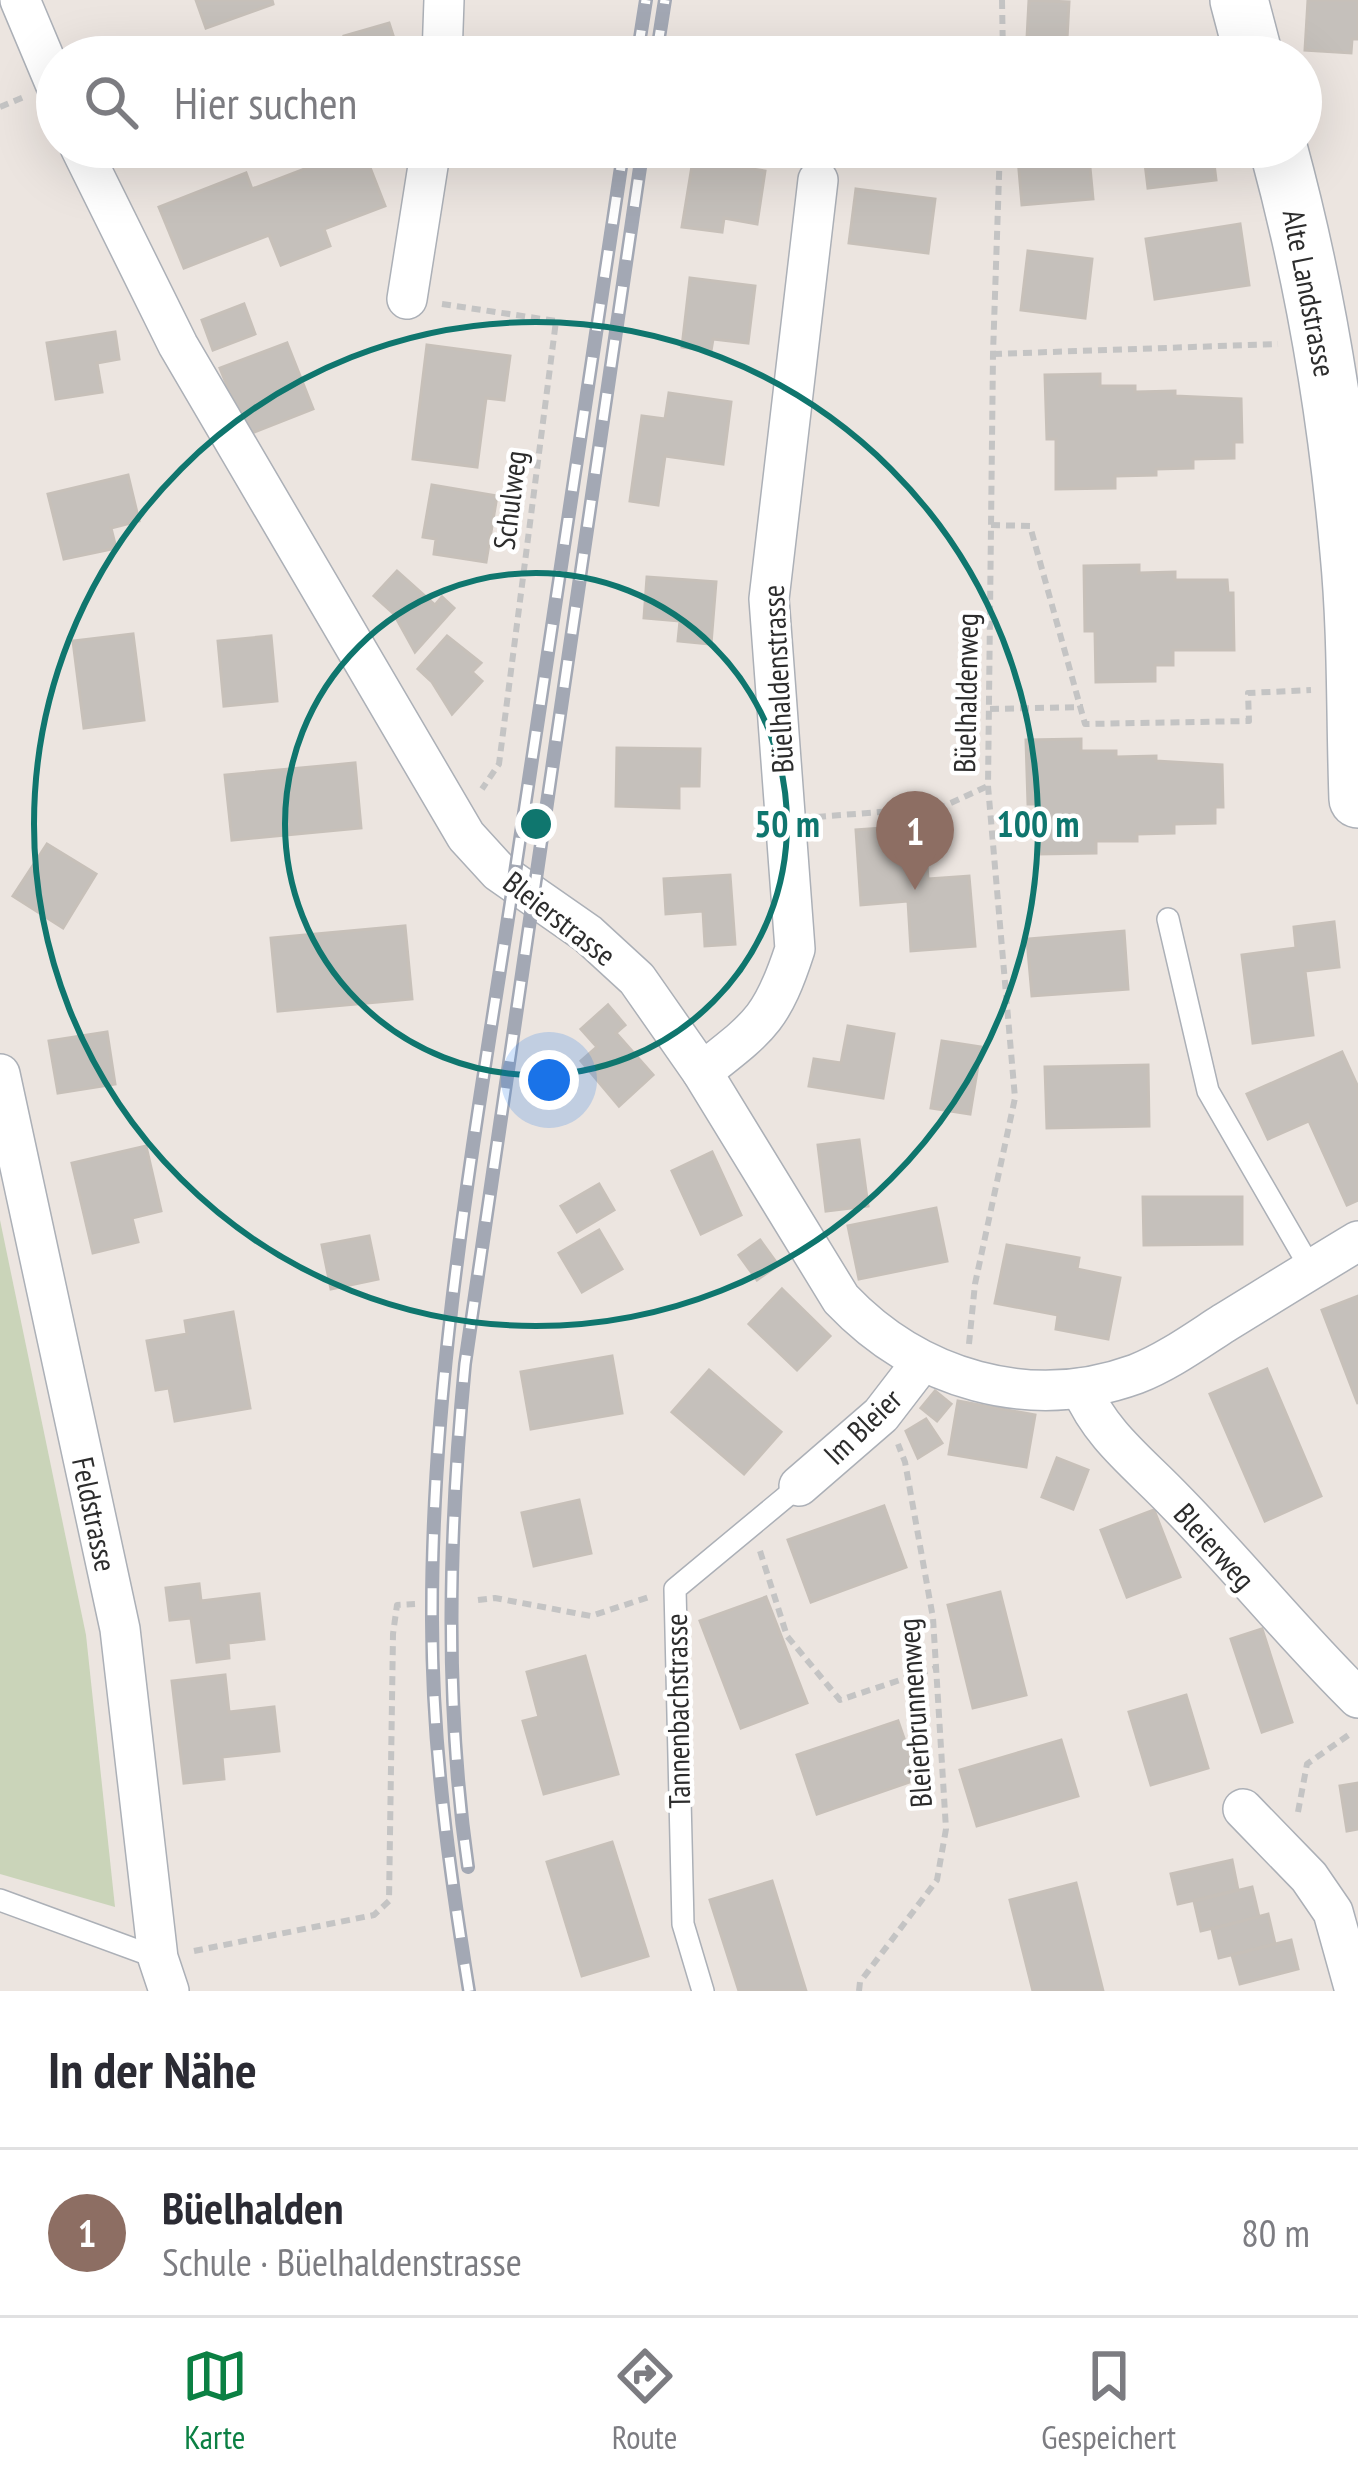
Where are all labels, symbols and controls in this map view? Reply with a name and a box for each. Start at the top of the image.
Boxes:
search box [36,36,1322,168]
icon: search [78,69,144,135]
text: Hier suchen [174,73,357,131]
street label: Alte Landstrasse [1275,206,1345,380]
street label: Schulweg [484,448,534,552]
street label: Büelhaldenstrasse [753,584,801,774]
street label: Büelhaldenweg [944,613,986,773]
pin: 1 [876,791,954,890]
text: 50 m [754,800,820,847]
text: 100 m [997,800,1079,847]
centre of rings [515,803,557,845]
street label: Bleierstrasse [496,862,624,974]
your location [519,1050,579,1110]
street label: Im Bleier [815,1379,910,1473]
street label: Feldstrasse [64,1453,126,1575]
street label: Bleierweg [1166,1495,1264,1597]
street label: Tannenbachstrasse [656,1613,698,1809]
street label: Bleierbrunnenweg [888,1617,940,1809]
text: In der Nähe [48,2036,257,2102]
text: Büelhalden [162,2178,344,2236]
text: 1 [78,2207,96,2258]
text: 80 m [1241,2207,1310,2258]
text: Schule · Büelhaldenstrasse [162,2236,522,2287]
tab: Karte [182,2343,248,2458]
tab: Route [612,2343,678,2458]
tab: Gespeichert [1041,2343,1176,2458]

